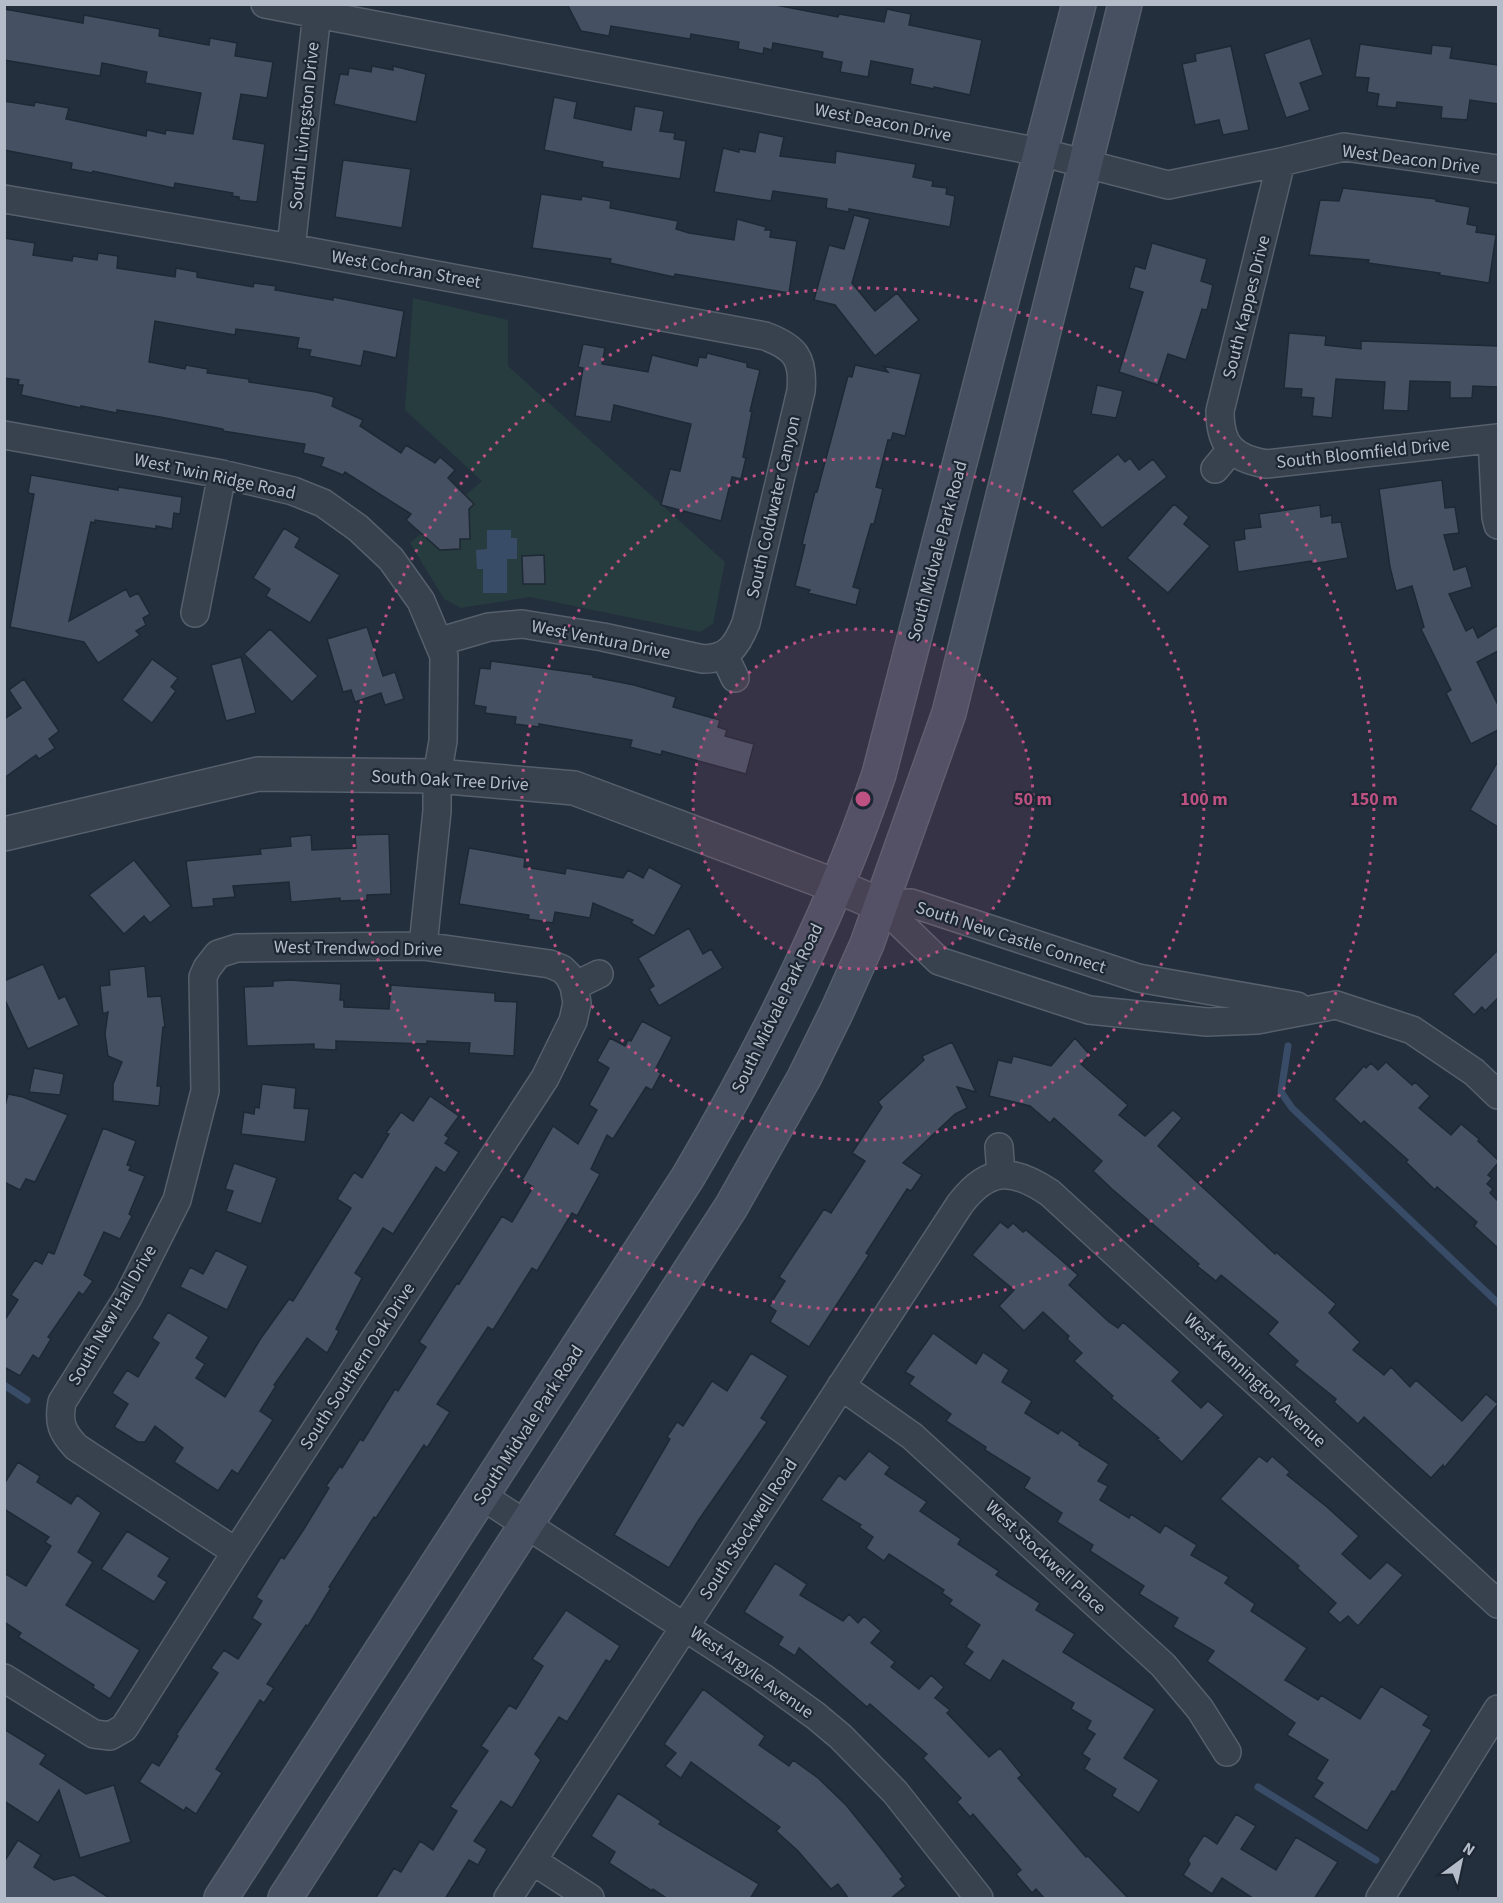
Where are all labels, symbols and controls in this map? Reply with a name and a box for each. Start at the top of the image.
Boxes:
street label: South Livingston Drive [283,41,326,211]
street label: West Deacon Drive [812,97,953,148]
street label: West Deacon Drive [1341,139,1481,180]
street label: South Kappes Drive [1217,233,1276,382]
street label: West Cochran Street [329,244,483,295]
street label: South Coldwater Canyon [740,413,807,601]
street label: South Bloomfield Drive [1275,432,1451,475]
street label: West Twin Ridge Road [132,447,298,506]
street label: South Midvale Park Road [901,458,974,644]
street label: West Ventura Drive [529,614,673,665]
street label: South Oak Tree Drive [371,764,529,797]
text: 50 m [1014,787,1052,812]
text: 100 m [1180,787,1228,812]
text: 150 m [1350,787,1398,812]
centre of rings [853,789,873,809]
street label: South New Castle Connect [913,895,1109,980]
street label: South Midvale Park Road [725,919,830,1097]
street label: West Trendwood Drive [273,935,443,962]
street label: South New Hall Drive [62,1240,163,1390]
street label: South Southern Oak Drive [294,1278,421,1455]
street label: West Kennington Avenue [1178,1308,1332,1453]
street label: South Midvale Park Road [467,1340,590,1510]
street label: South Stockwell Road [693,1454,803,1605]
street label: West Stockwell Place [980,1495,1112,1620]
street label: West Argyle Avenue [685,1620,819,1725]
north arrow [1431,1831,1491,1891]
text: N [1458,1837,1479,1861]

